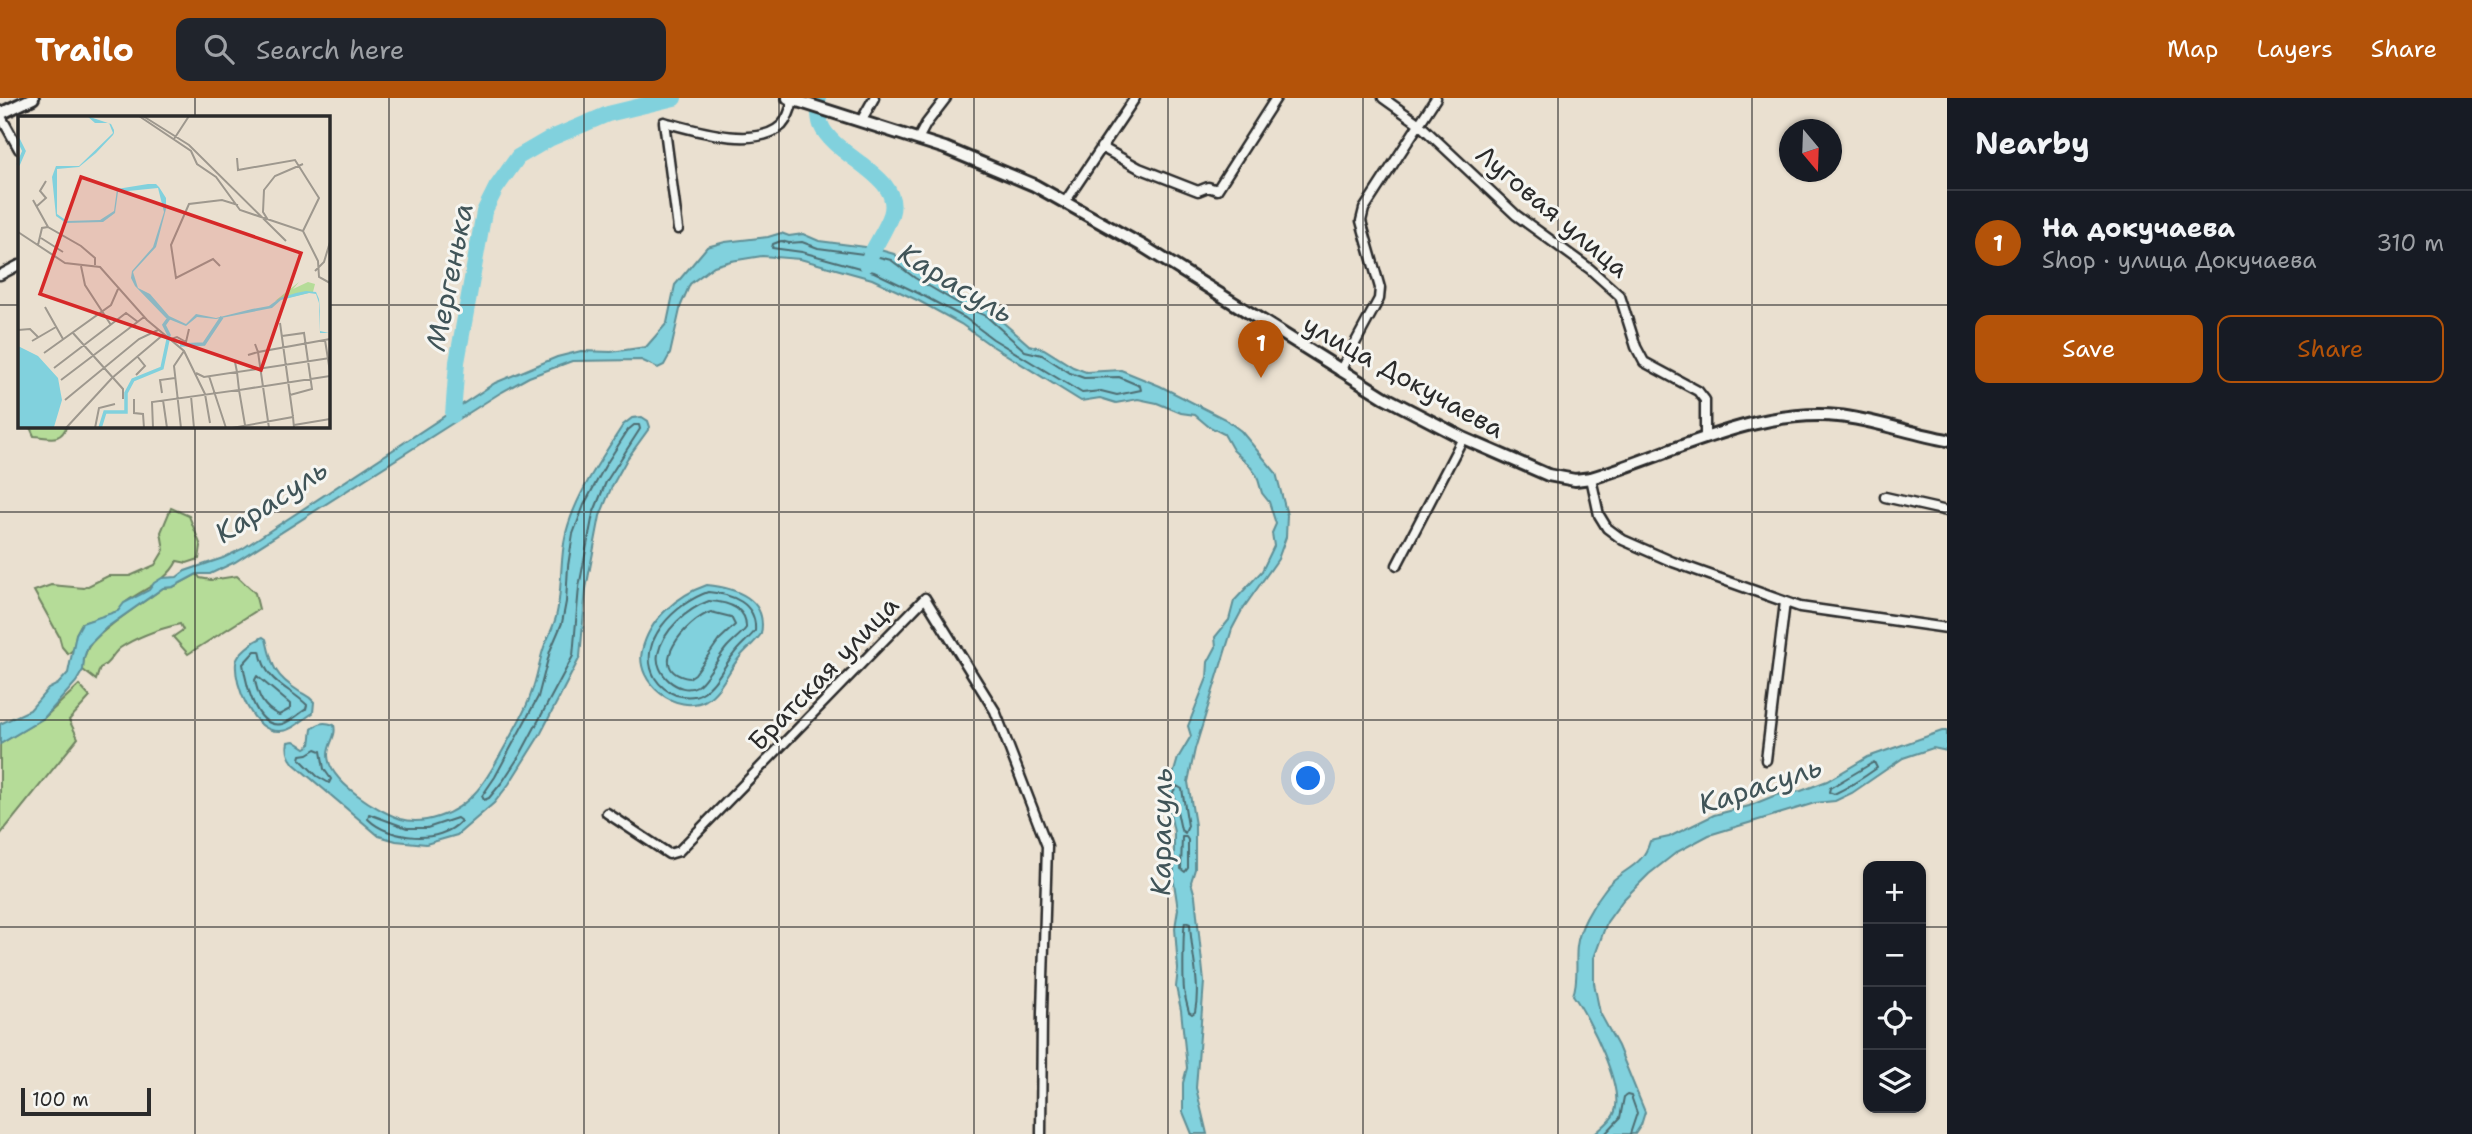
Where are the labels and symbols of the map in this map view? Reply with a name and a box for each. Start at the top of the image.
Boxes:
inset map [18,116,329,427]
north arrow [1779,119,1842,182]
street label: Луговая улица [1469,137,1637,285]
water label: Мергенька [416,200,482,354]
water label: Карасуль [891,234,1021,332]
street label: улица Докучаева [1297,306,1511,446]
pin: 1 [1238,320,1284,378]
water label: Карасуль [207,450,335,552]
street label: Братская улица [740,588,906,758]
water label: Карасуль [1693,747,1827,823]
your location [1291,761,1325,795]
water label: Карасуль [1141,768,1181,896]
scale bar [21,1085,150,1117]

